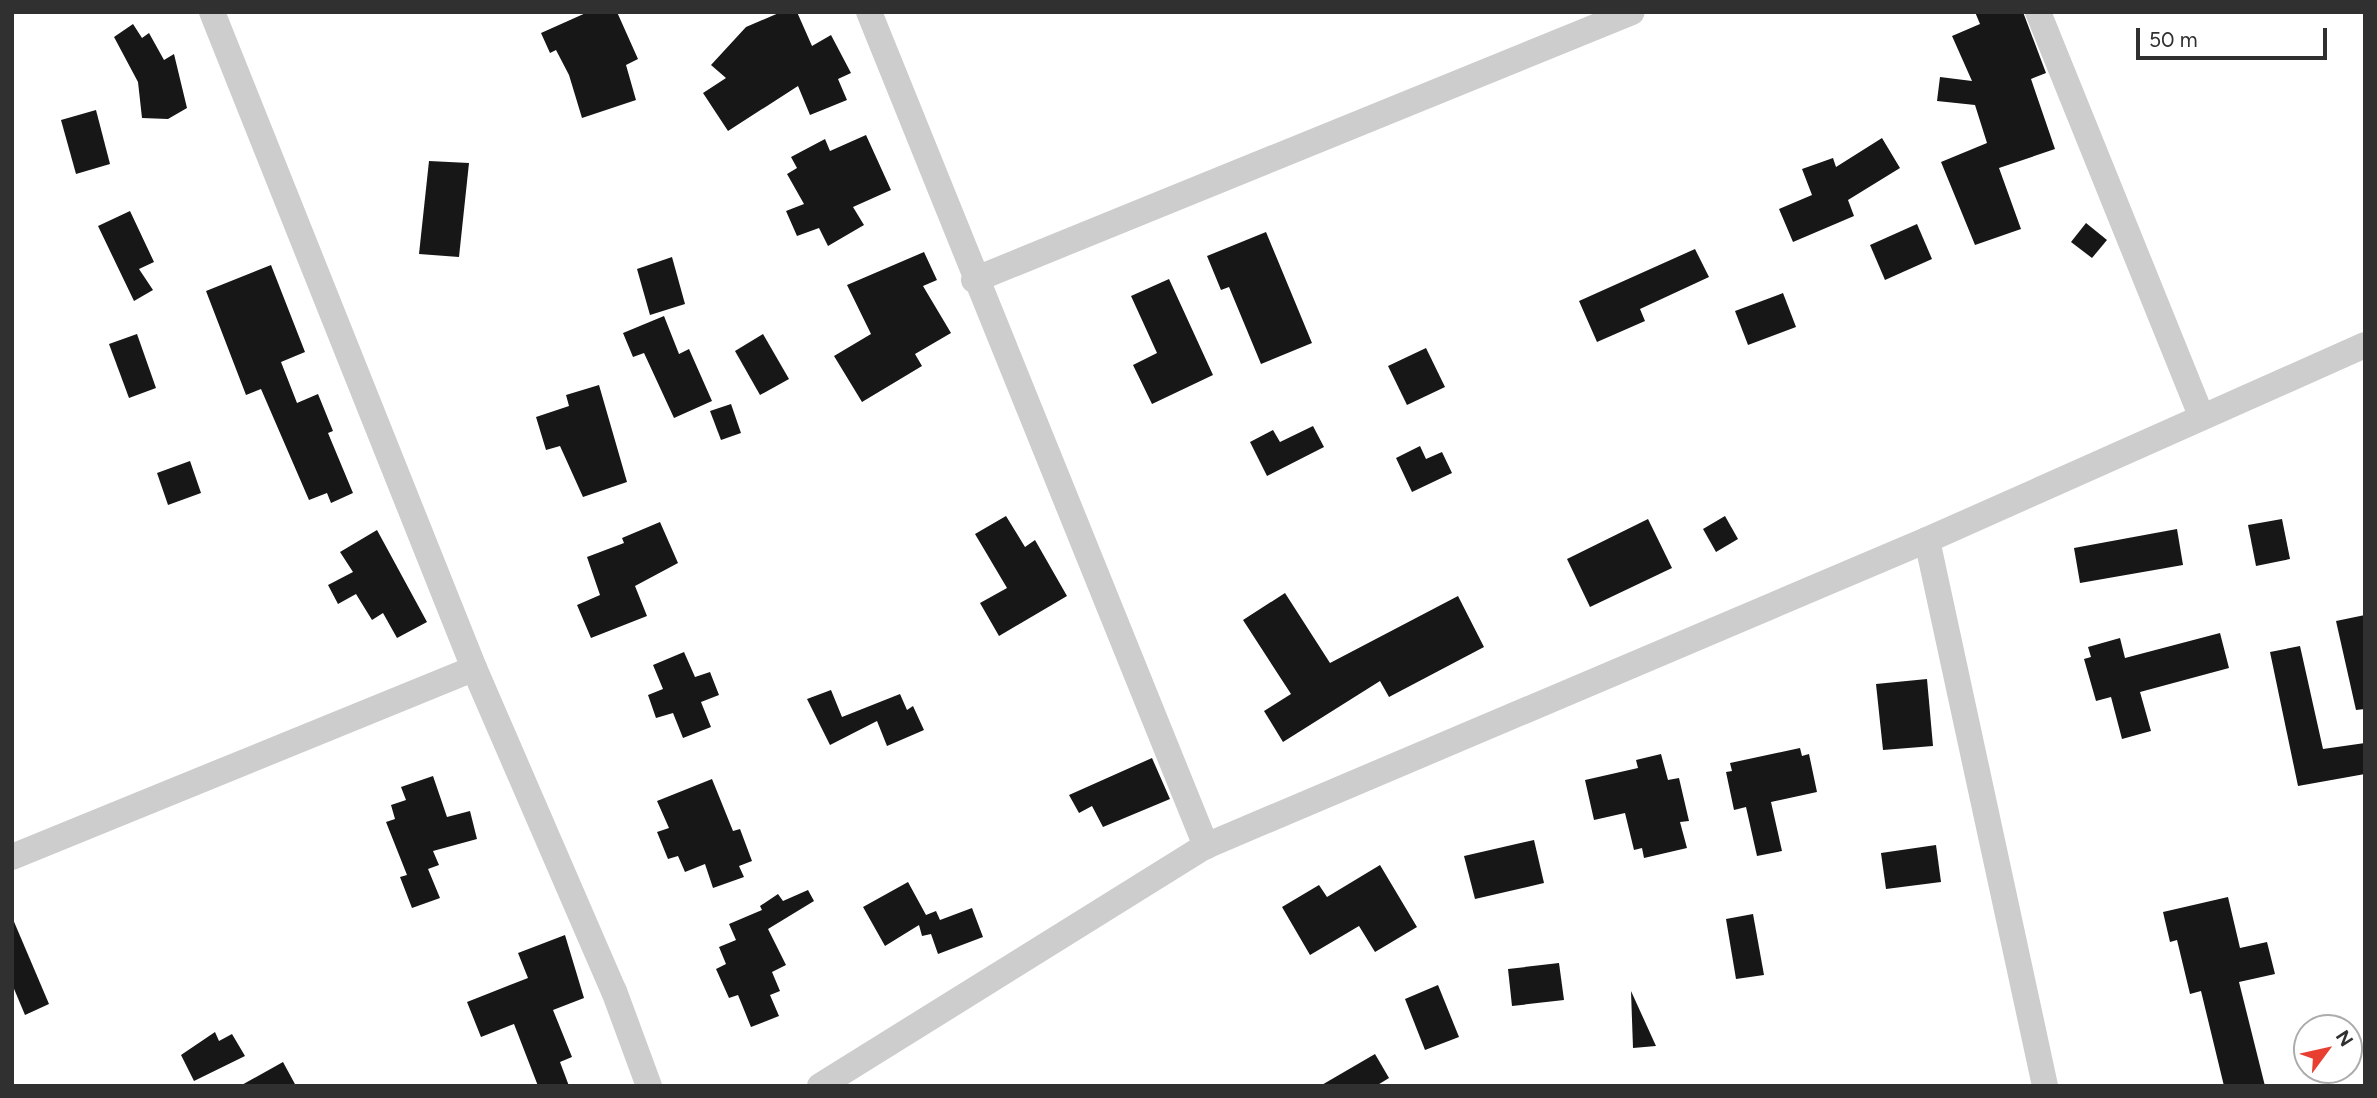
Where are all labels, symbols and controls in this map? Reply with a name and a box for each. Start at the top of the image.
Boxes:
scale bar [2139,14,2330,58]
text: 50 m [2149,27,2198,52]
north arrow [2293,1014,2363,1084]
text: N [2331,1026,2358,1051]

